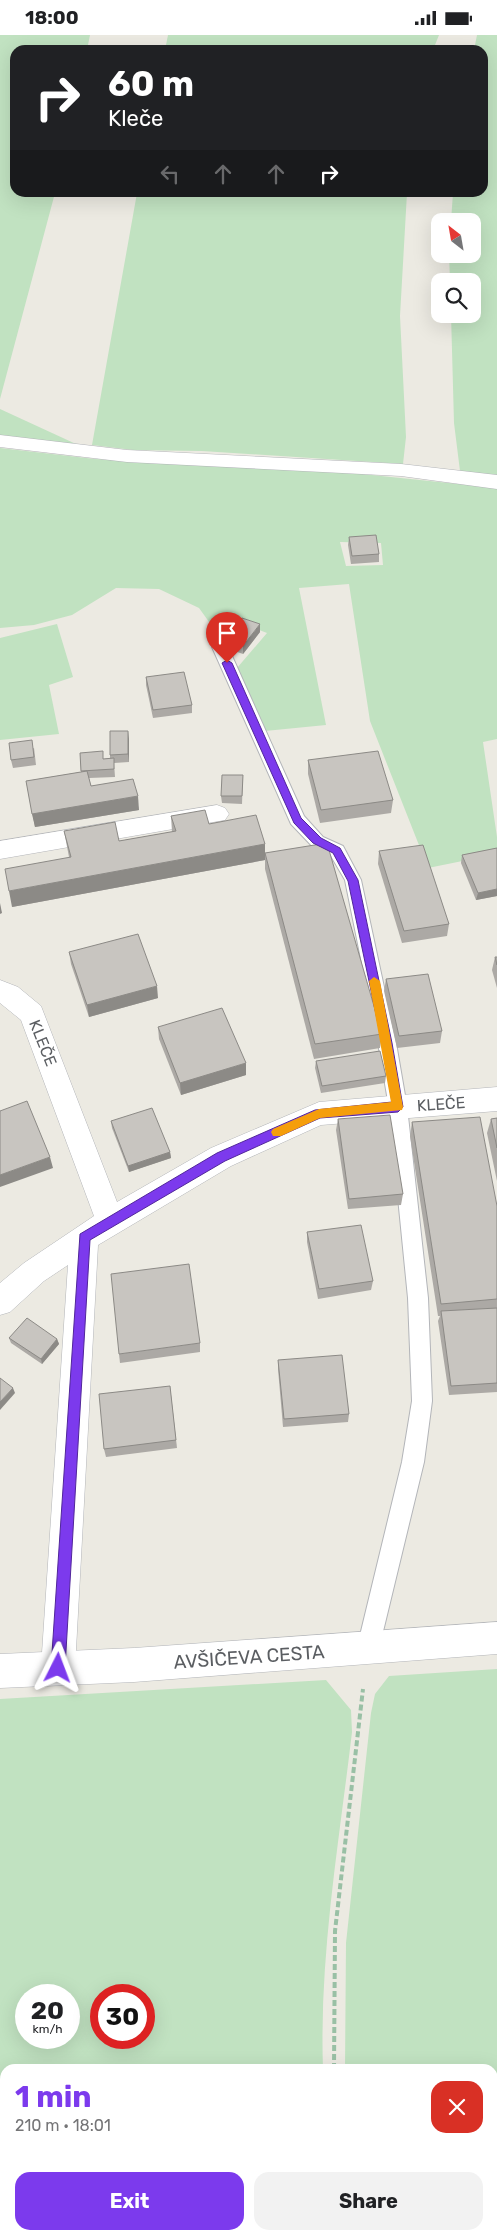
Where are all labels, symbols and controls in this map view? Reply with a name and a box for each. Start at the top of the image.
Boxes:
text: 18:00 [25,6,79,29]
text: 60 m [108,63,194,105]
icon: right [25,65,90,130]
text: Kleče [108,105,163,132]
icon: left [156,160,184,188]
icon: ahead [209,160,237,188]
icon: ahead [262,160,290,188]
icon: right [315,160,343,188]
north arrow [431,213,481,263]
map controls [431,213,481,323]
button: search [431,273,481,323]
pin [206,612,248,663]
icon: arrive [213,619,241,647]
street label: KLEČE [25,1017,62,1069]
street label: KLEČE [416,1092,466,1115]
street label: AVŠIČEVA CESTA [173,1640,326,1674]
position arrow [31,1641,83,1693]
speed limit sign: 30 [90,1984,155,2049]
text: 20 [31,1996,64,2025]
text: km/h [33,2022,62,2036]
text: 1 min [15,2079,92,2115]
button: close [431,2081,483,2133]
text: 210 m · 18:01 [15,2116,111,2135]
button: Exit [15,2172,244,2230]
button: Share [254,2172,483,2230]

